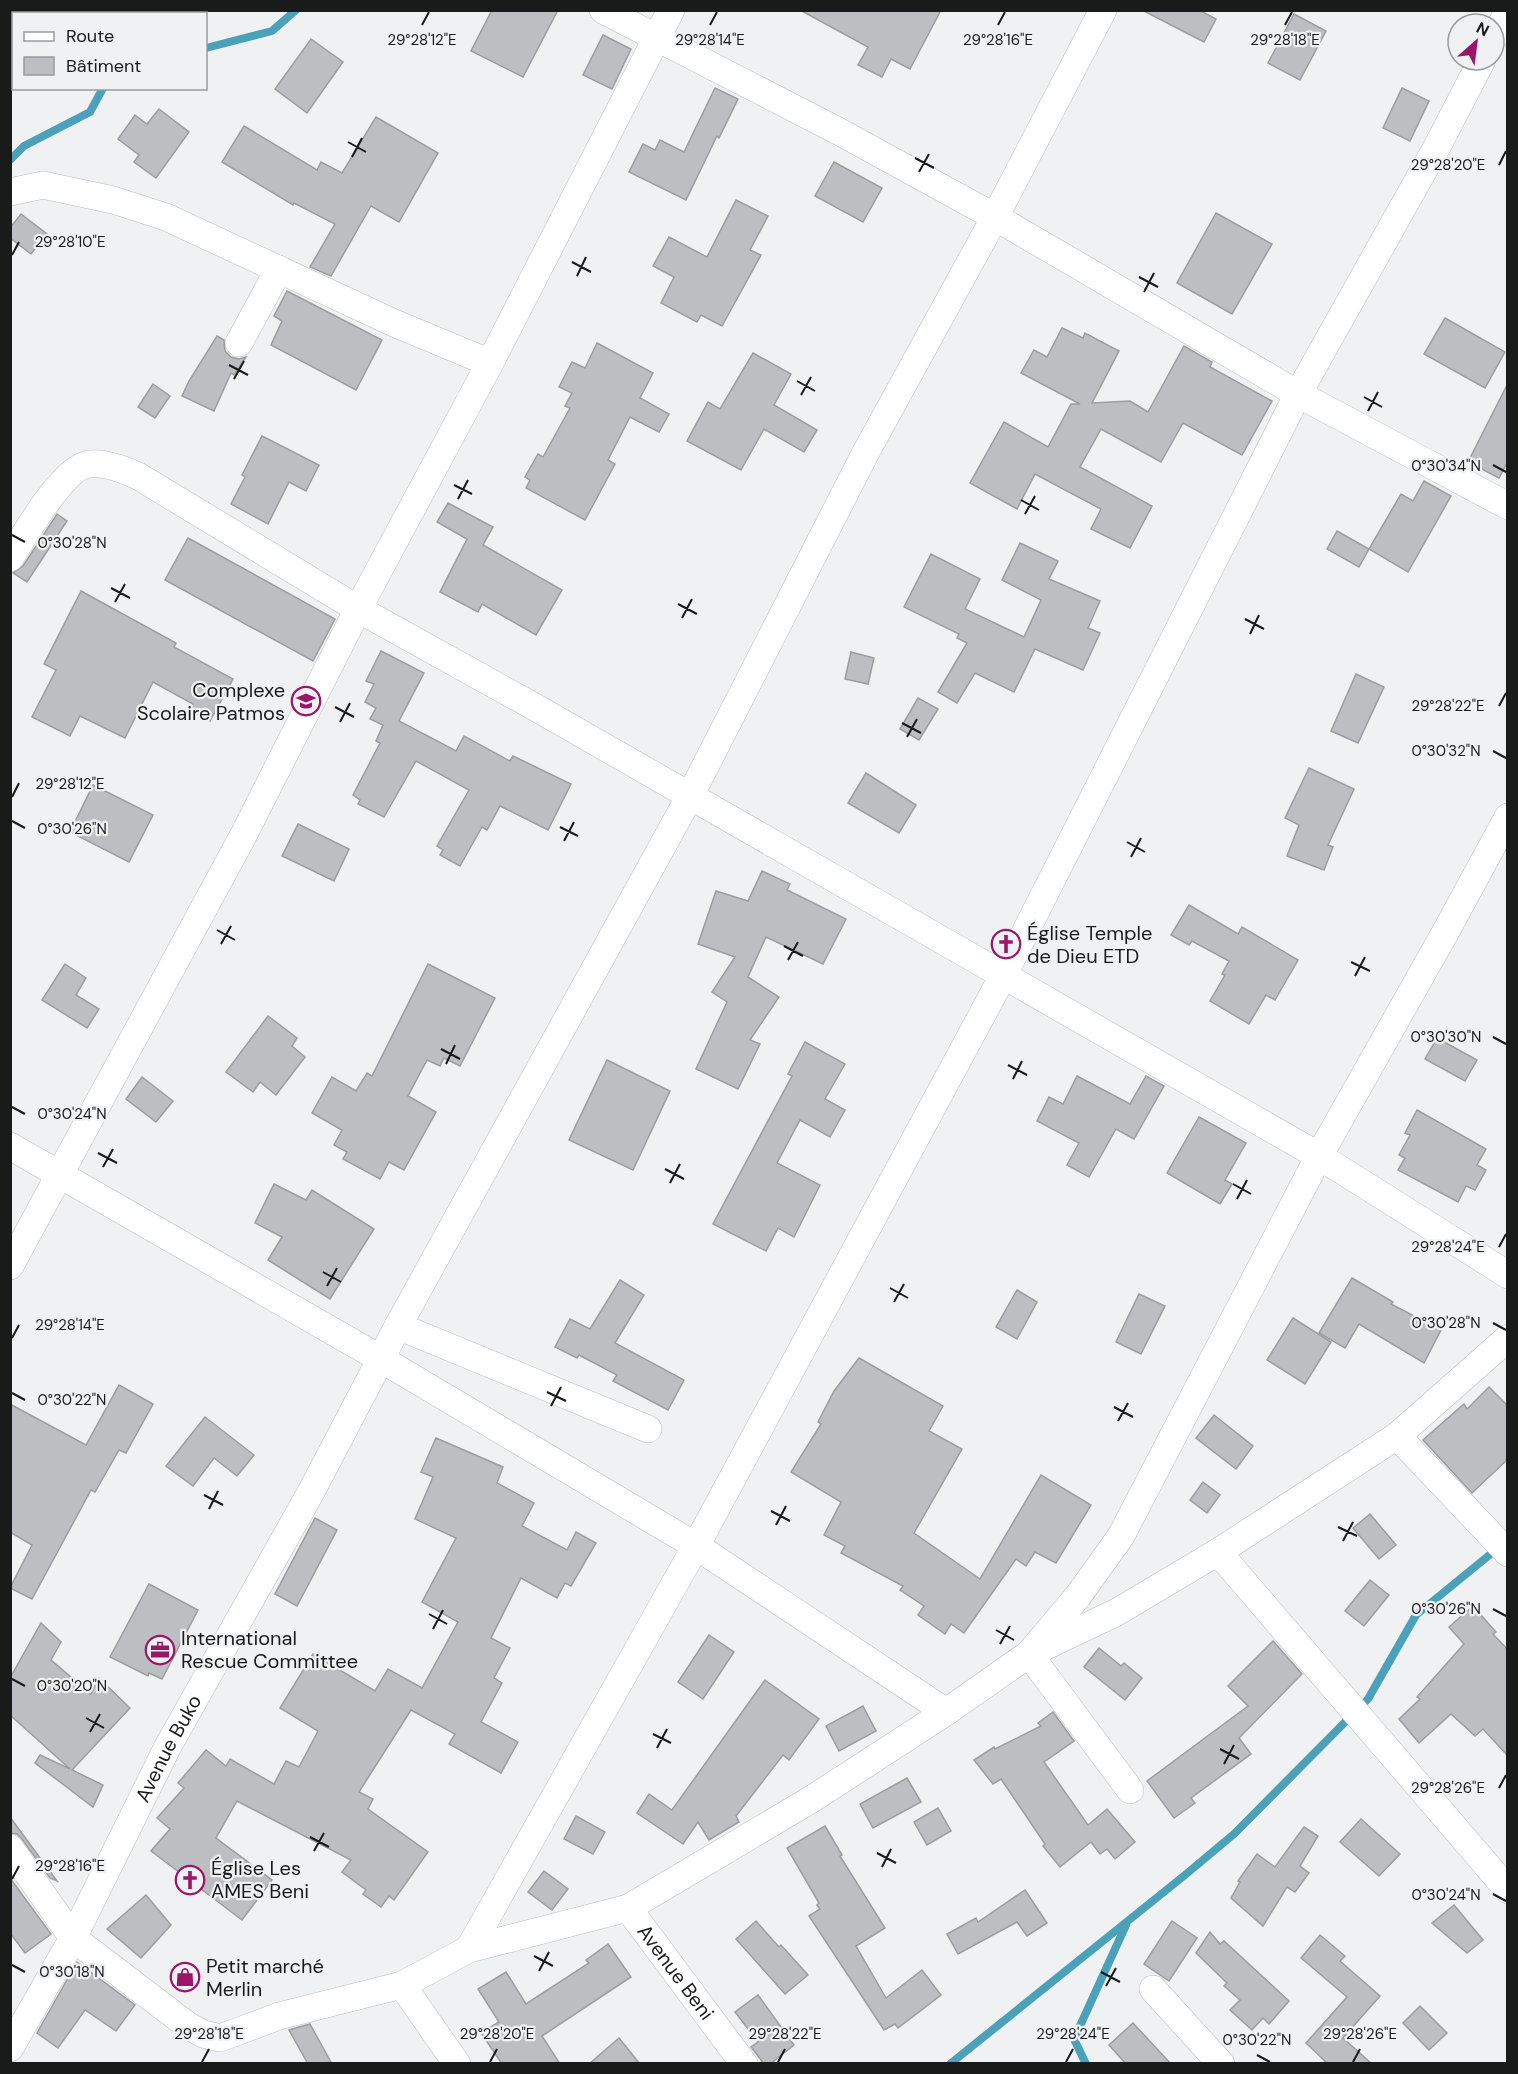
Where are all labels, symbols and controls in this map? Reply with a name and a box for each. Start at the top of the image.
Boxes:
legend [12,12,207,90]
north arrow [1446,12,1506,72]
text: N [1473,17,1493,41]
text: Route [66,24,114,48]
text: 29°28'12"E [387,30,457,50]
text: 29°28'14"E [675,30,745,50]
text: 29°28'16"E [963,30,1033,50]
text: 29°28'18"E [1250,30,1320,50]
text: Bâtiment [66,54,141,78]
text: 29°28'20"E [1411,155,1485,175]
text: 29°28'10"E [35,232,105,252]
text: 0°30'34"N [1411,456,1481,476]
text: 0°30'28"N [37,533,107,553]
place label: Complexe Scolaire Patmos [137,677,285,726]
school or university icon: Complexe Scolaire Patmos [290,685,322,717]
text: 29°28'22"E [1411,696,1485,716]
text: 0°30'32"N [1411,741,1481,761]
text: 29°28'12"E [35,774,105,794]
text: 0°30'26"N [37,819,107,839]
place label: Église Temple de Dieu ETD [1027,920,1152,969]
church icon: Église Temple de Dieu ETD [990,928,1022,960]
text: 0°30'30"N [1411,1027,1481,1047]
text: 0°30'24"N [37,1104,107,1124]
text: 29°28'24"E [1411,1237,1485,1257]
text: 0°30'28"N [1411,1313,1481,1333]
text: 29°28'14"E [35,1315,105,1335]
text: 0°30'22"N [38,1390,106,1410]
text: 0°30'26"N [1411,1599,1481,1619]
place label: International Rescue Committee [181,1625,358,1674]
office icon: International Rescue Committee [144,1634,176,1666]
text: 0°30'20"N [37,1676,107,1696]
street label: Avenue Buko [129,1690,207,1806]
text: 29°28'26"E [1411,1778,1485,1798]
place label: Église Les AMES Beni [211,1855,309,1904]
text: 29°28'16"E [35,1856,105,1876]
church icon: Église Les AMES Beni [174,1864,206,1896]
text: 0°30'24"N [1411,1885,1481,1905]
street label: Avenue Beni [632,1919,720,2025]
place label: Petit marché Merlin [206,1953,324,2002]
shop icon: Petit marché Merlin [169,1961,201,1993]
text: 0°30'18"N [39,1962,105,1982]
text: 29°28'18"E [174,2024,244,2044]
text: 29°28'20"E [460,2024,534,2044]
text: 29°28'22"E [748,2024,822,2044]
text: 29°28'24"E [1036,2024,1110,2044]
text: 29°28'26"E [1323,2024,1397,2044]
text: 0°30'22"N [1223,2030,1291,2050]

